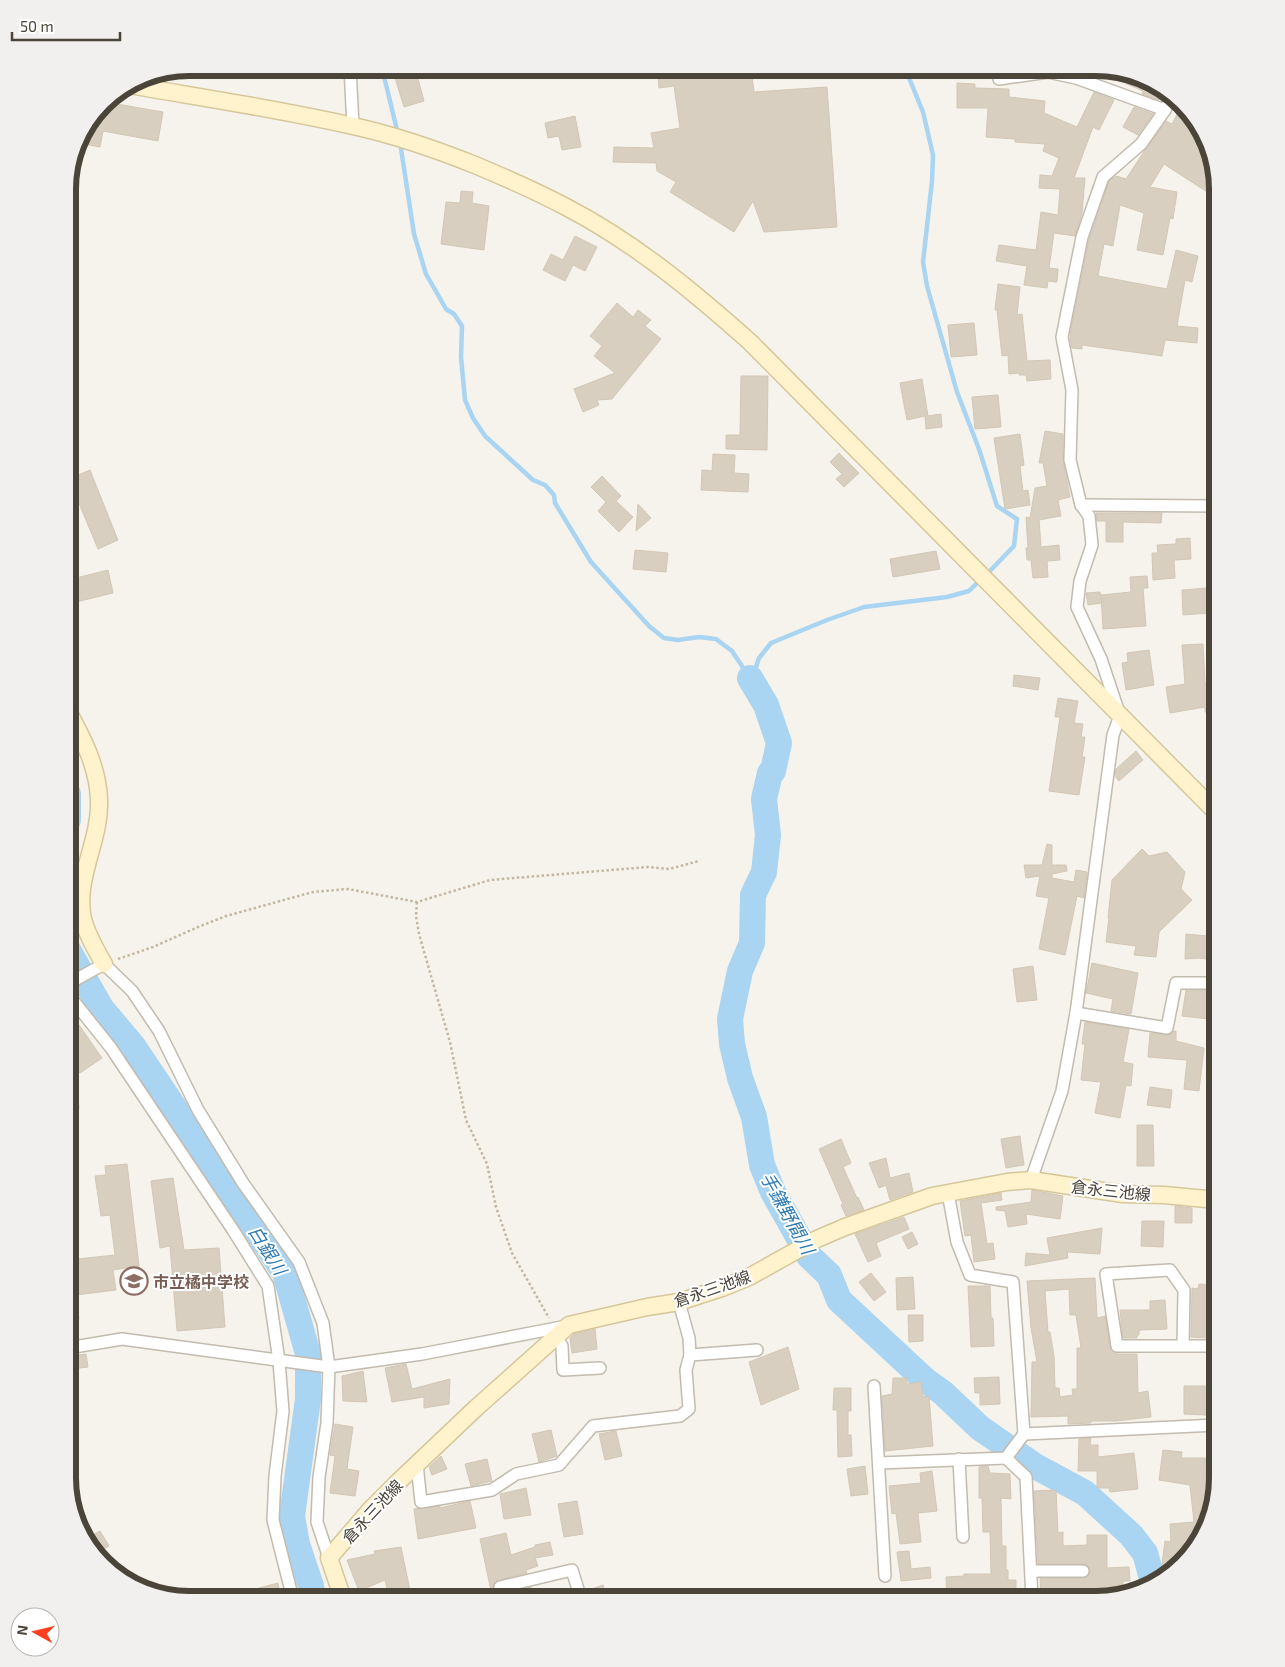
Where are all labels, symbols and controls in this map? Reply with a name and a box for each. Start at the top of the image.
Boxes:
scale bar [12,10,120,42]
text: 50 m [20,17,54,35]
water label: 手鎌野間川 [757,1168,820,1259]
street label: 倉永三池線 [1070,1176,1152,1204]
water label: 白銀川 [244,1221,293,1280]
school or university icon: 市立橘中学校 [119,1266,149,1296]
street label: 倉永三池線 [671,1266,753,1310]
place label: 市立橘中学校 [153,1272,249,1291]
street label: 倉永三池線 [338,1475,406,1547]
north arrow [10,1607,60,1657]
text: N [13,1624,31,1636]

